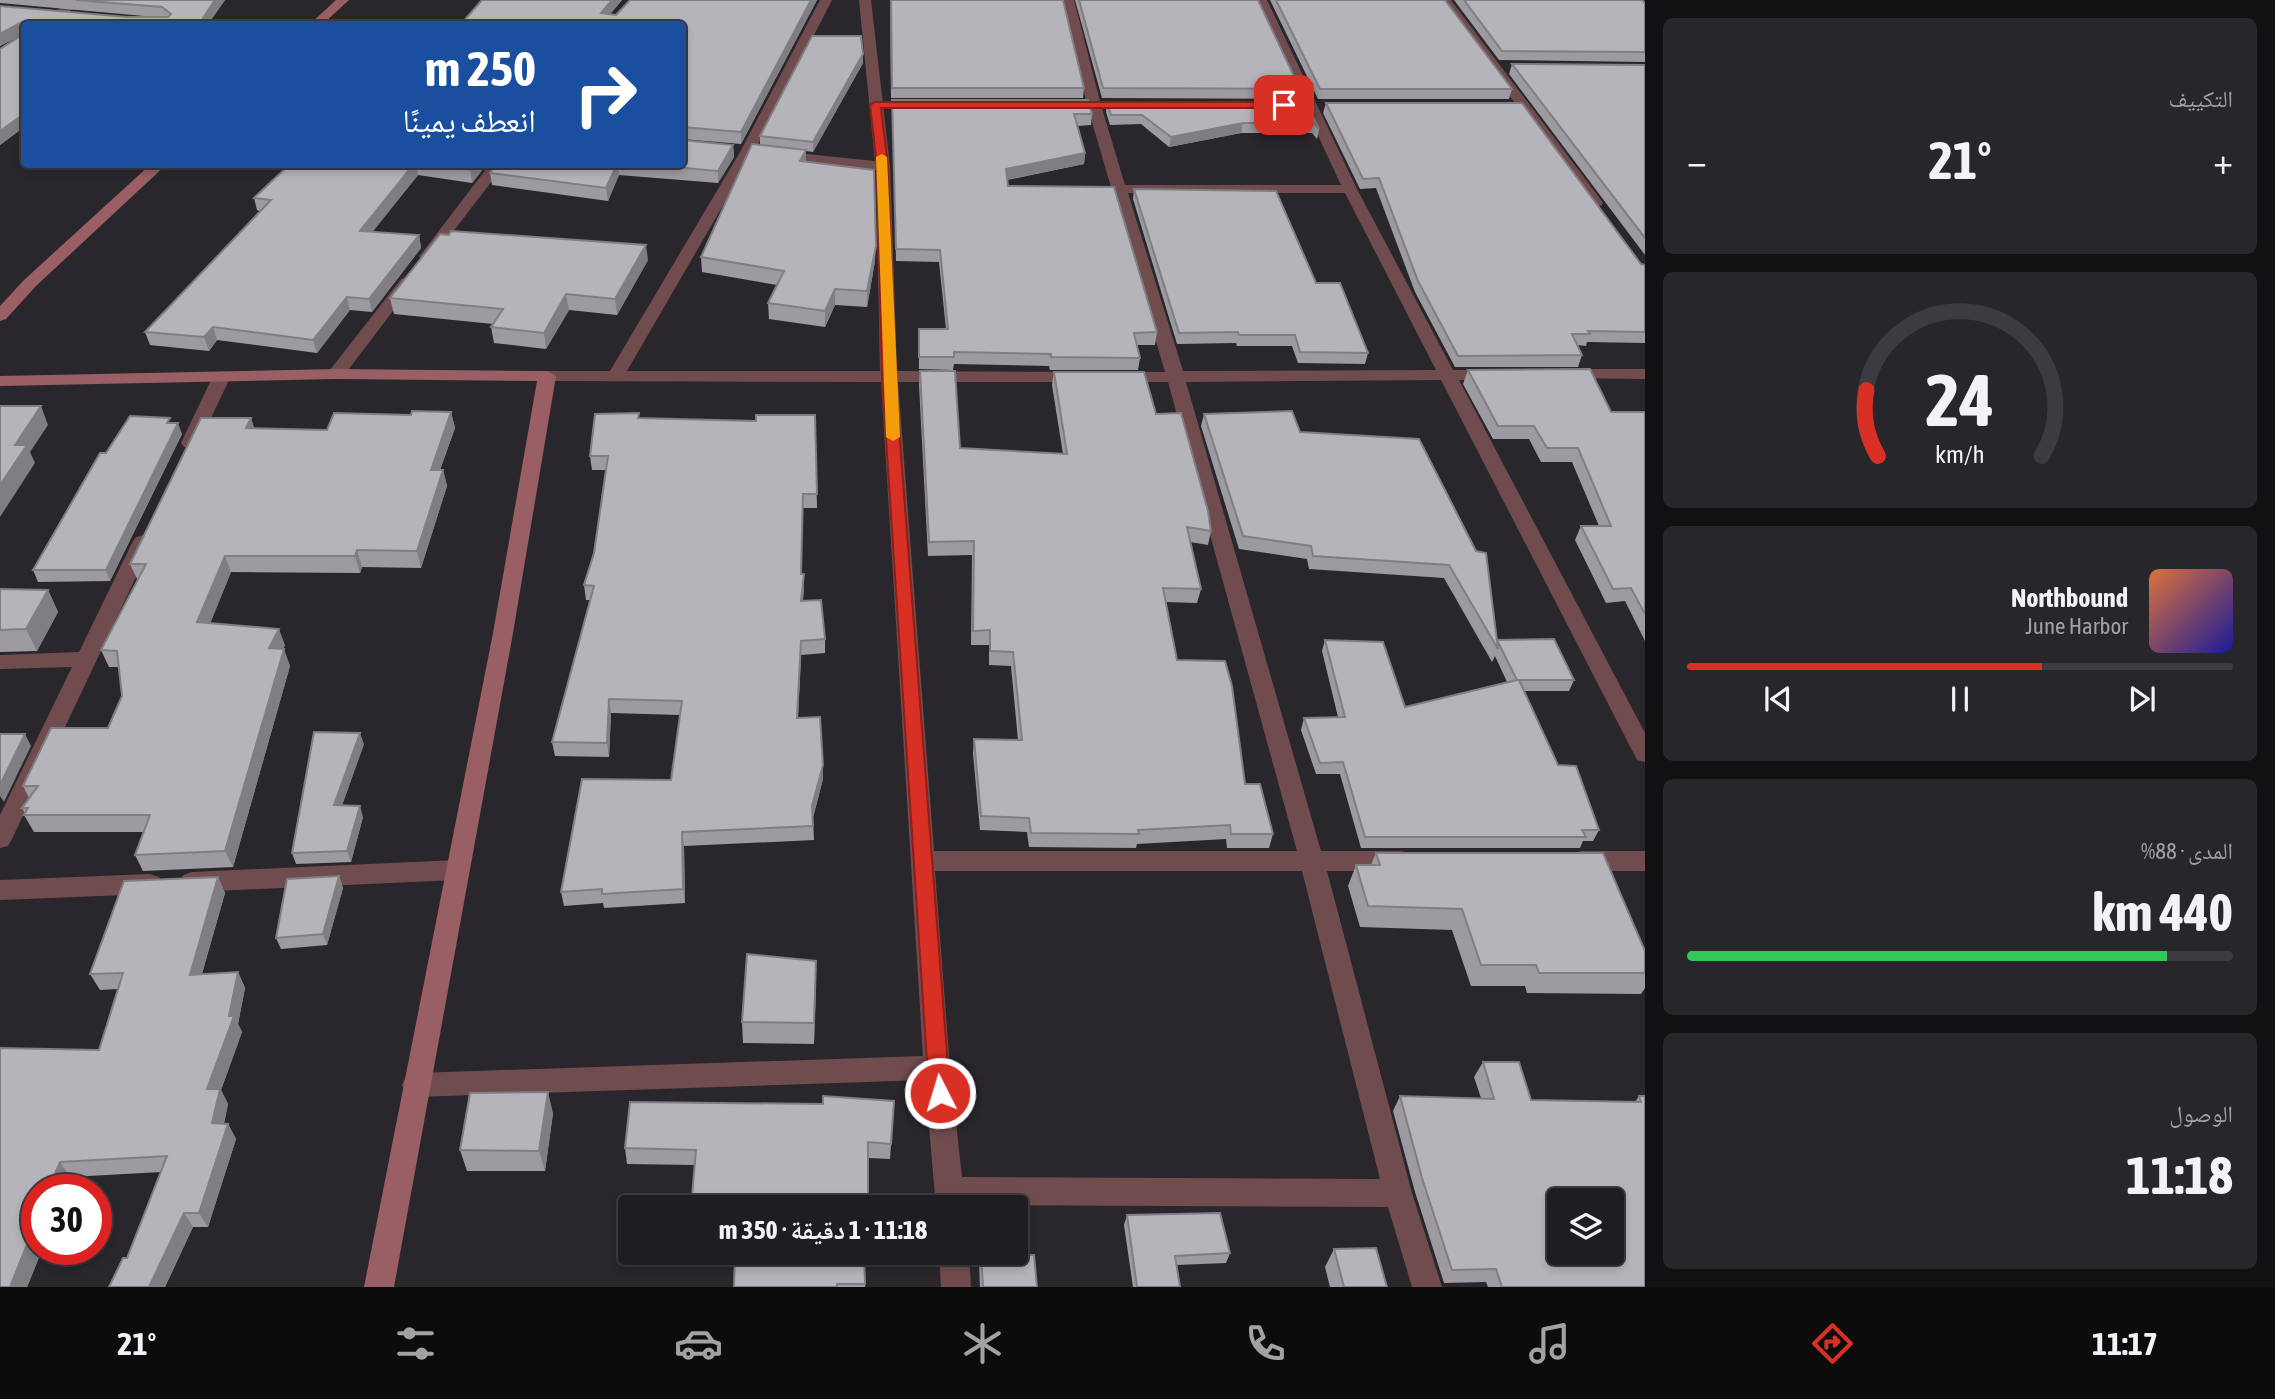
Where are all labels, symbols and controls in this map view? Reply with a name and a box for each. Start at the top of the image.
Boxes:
text: 250 m [425,40,536,96]
icon: right [560,49,651,140]
pin [1254,75,1314,135]
icon: arrive [1265,86,1303,124]
text: التكييف [2168,86,2233,112]
text: انعطف يمينًا [403,102,536,139]
text: 21° [1928,130,1992,190]
text: − [1687,139,1707,182]
text: + [2213,139,2233,182]
text: 24 [1926,358,1994,441]
text: km/h [1935,439,1985,467]
text: Northbound [2011,583,2128,613]
text: June Harbor [2025,613,2128,639]
icon: previous [1759,680,1797,718]
icon: pause [1941,680,1979,718]
icon: next [2123,680,2161,718]
text: المدى · 88% [2141,838,2233,864]
text: 440 km [2092,882,2233,942]
position arrow [903,1056,977,1130]
text: الوصول [2169,1101,2233,1127]
text: 11:18 [2126,1145,2233,1205]
speed limit sign: 30 [21,1174,112,1265]
map controls [1547,1188,1624,1265]
button: layers [1547,1188,1624,1265]
text: 11:18 · 1 دقيقة · 350 m [719,1215,927,1245]
icon: filters [391,1319,440,1368]
icon: car [674,1319,723,1368]
icon: climate [958,1319,1007,1368]
icon: phone [1241,1319,1290,1368]
icon: music [1525,1319,1574,1368]
icon: directions [1808,1319,1857,1368]
text: 21° [117,1325,156,1362]
text: 11:17 [2092,1325,2158,1362]

